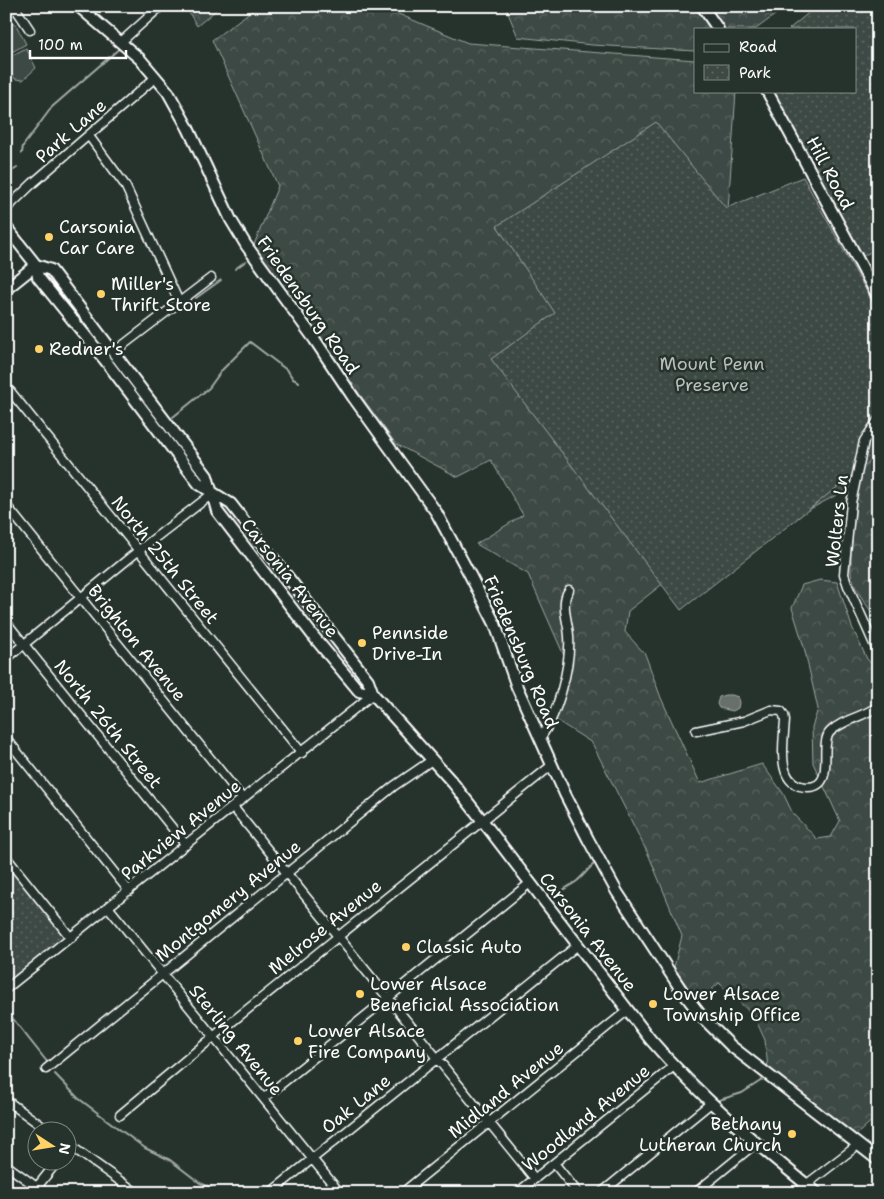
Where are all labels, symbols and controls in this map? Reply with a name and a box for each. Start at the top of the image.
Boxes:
scale bar [30,28,126,60]
legend [694,28,856,92]
text: 100 m [38,35,83,55]
text: Road [739,37,777,57]
text: Park [739,63,771,83]
street label: Park Lane [30,93,112,169]
street label: Hill Road [801,132,859,214]
place label: Carsonia Car Care [59,215,135,260]
marker: Carsonia Car Care [43,231,55,243]
street label: Friedensburg Road [251,231,365,379]
place label: Miller's Thrift Store [111,272,211,317]
marker: Miller's Thrift Store [95,288,107,300]
place label: Redner's [49,337,124,361]
marker: Redner's [33,343,45,355]
park label: Mount Penn Preserve [660,352,765,397]
street label: Wolters Ln [820,473,854,569]
street label: North 25th Street [106,491,224,629]
street label: Carsonia Avenue [236,513,344,643]
street label: Friedensburg Road [478,572,564,732]
street label: Brighton Avenue [82,579,192,707]
place label: Pennside Drive-In [372,621,448,666]
marker: Pennside Drive-In [356,637,368,649]
street label: North 26th Street [49,655,167,793]
street label: Parkview Avenue [116,774,246,886]
street label: Montgomery Avenue [150,835,306,967]
street label: Carsonia Avenue [534,867,642,997]
street label: Melrose Avenue [263,874,387,980]
place label: Classic Auto [416,935,522,959]
marker: Classic Auto [400,941,412,953]
place label: Lower Alsace Beneficial Association [370,972,559,1017]
street label: Sterling Avenue [184,979,288,1101]
place label: Lower Alsace Township Office [663,982,801,1027]
marker: Lower Alsace Beneficial Association [354,988,366,1000]
marker: Lower Alsace Township Office [647,998,659,1010]
place label: Lower Alsace Fire Company [308,1019,426,1064]
marker: Lower Alsace Fire Company [292,1035,304,1047]
street label: Midland Avenue [443,1036,569,1144]
street label: Woodland Avenue [517,1059,655,1177]
street label: Oak Lane [316,1069,396,1139]
place label: Bethany Lutheran Church [639,1112,782,1157]
north arrow [28,1122,78,1172]
marker: Bethany Lutheran Church [786,1128,798,1140]
text: N [55,1141,75,1156]

